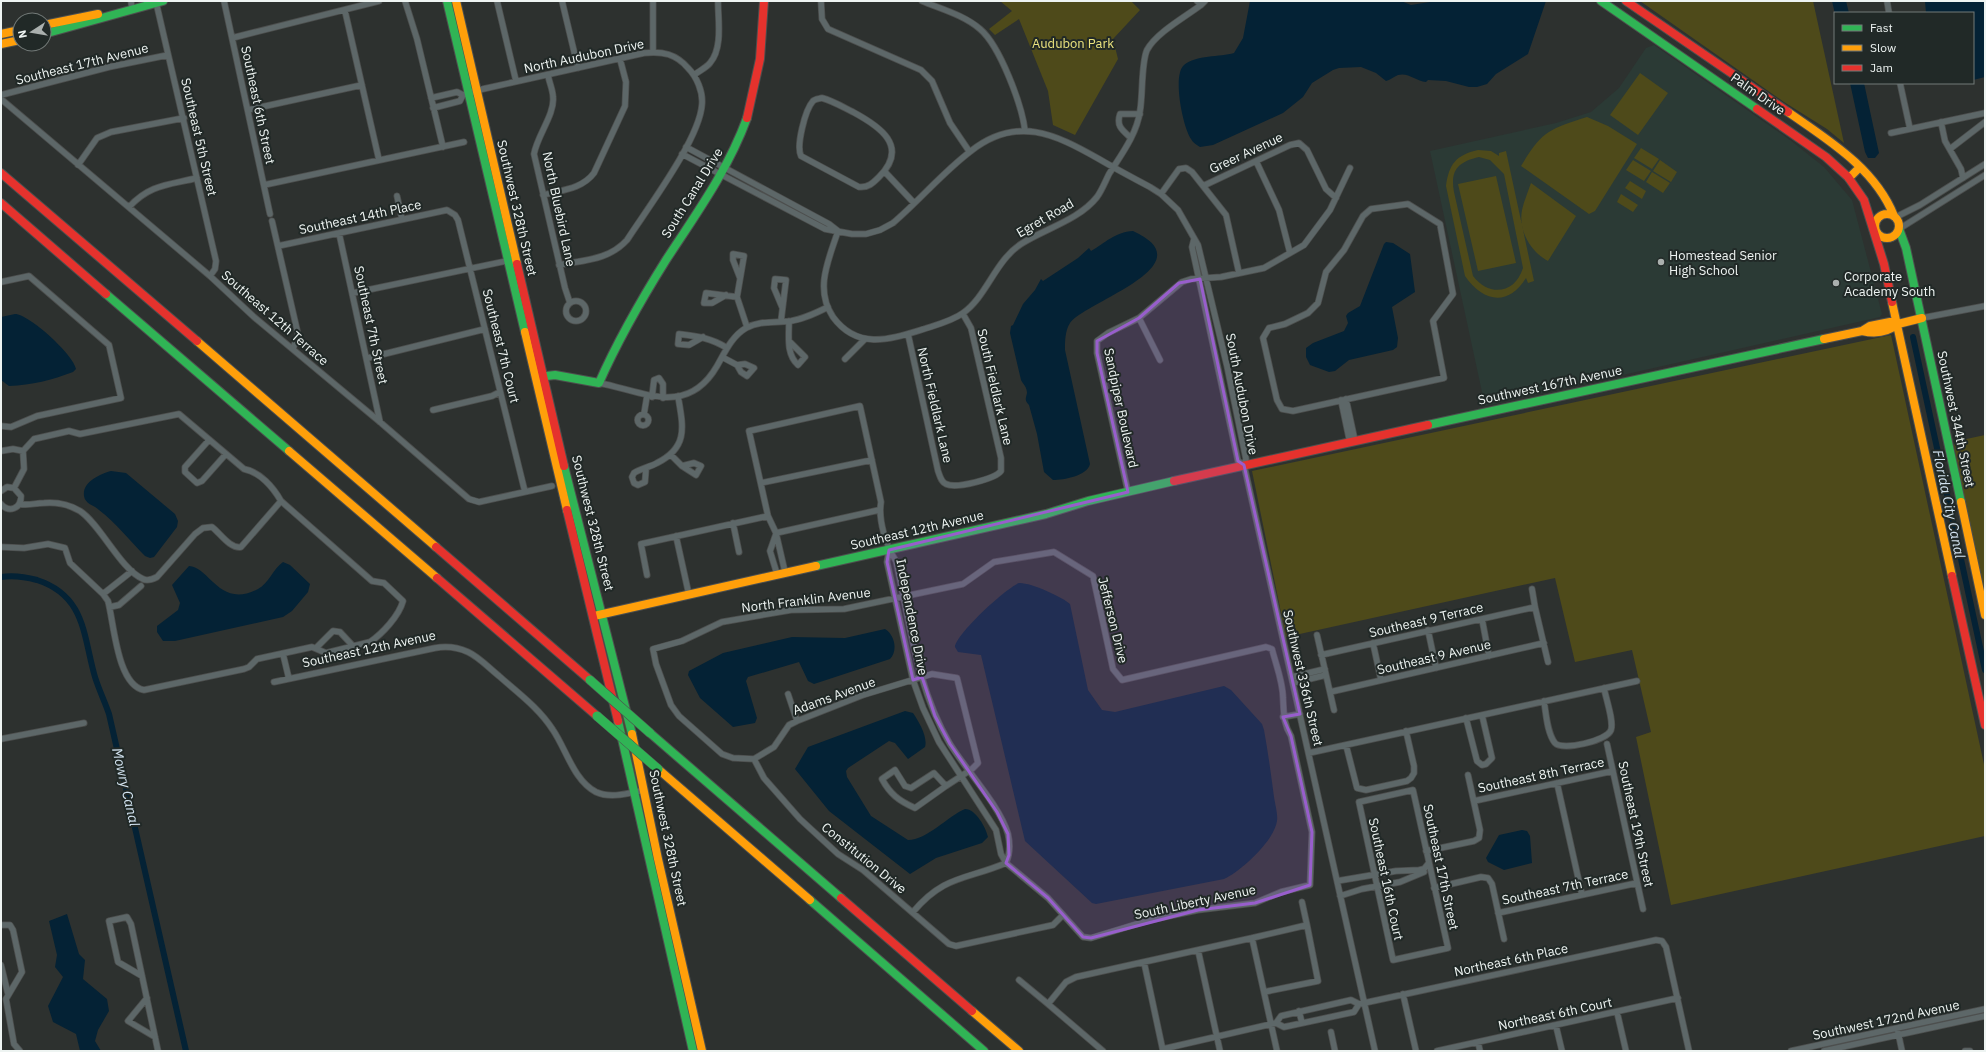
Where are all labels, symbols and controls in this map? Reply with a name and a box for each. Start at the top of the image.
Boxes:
north arrow [12,12,52,52]
legend [1834,12,1974,84]
text: Fast [1870,20,1893,35]
text: N [15,29,30,39]
street label: North Audubon Drive [522,35,646,77]
park label: Audubon Park [1032,35,1114,52]
street label: Southeast 17th Avenue [14,39,150,89]
text: Slow [1870,40,1896,55]
street label: Southeast 6th Street [237,44,279,166]
text: Jam [1870,60,1893,75]
street label: Palm Drive [1727,69,1789,119]
street label: Southeast 5th Street [177,76,221,198]
street label: Greer Avenue [1206,129,1286,177]
street label: Southwest 328th Street [493,138,541,278]
street label: South Canal Drive [657,145,727,241]
street label: North Bluebird Lane [539,150,579,268]
street label: Egret Road [1013,195,1077,241]
street label: Southeast 14th Place [297,196,423,238]
place label: Homestead Senior High School [1669,247,1777,279]
marker: Homestead Senior High School [1656,257,1666,267]
street label: Southeast 7th Street [350,264,392,386]
street label: Southeast 12th Terrace [218,267,332,369]
place label: Corporate Academy South [1844,268,1935,300]
marker: Corporate Academy South [1831,278,1841,288]
street label: Southeast 7th Court [479,287,523,405]
street label: South Fieldlark Lane [973,327,1017,447]
street label: South Audubon Drive [1222,332,1262,456]
street label: North Fieldlark Lane [913,346,957,464]
street label: Sandpiper Boulevard [1100,347,1142,469]
street label: Southwest 344th Street [1933,349,1979,489]
street label: Southwest 167th Avenue [1476,361,1624,409]
water label: Florida City Canal [1929,448,1969,560]
street label: Southwest 328th Street [568,453,618,593]
street label: Southeast 12th Avenue [849,506,985,554]
street label: Independence Drive [892,557,932,677]
street label: Jefferson Drive [1094,575,1132,665]
street label: North Franklin Avenue [741,584,871,616]
street label: Southeast 9 Terrace [1367,599,1485,641]
street label: Southwest 336th Street [1279,608,1327,748]
street label: Southeast 12th Avenue [301,627,437,671]
street label: Southeast 9 Avenue [1375,636,1493,678]
street label: Adams Avenue [790,673,878,719]
water label: Mowry Canal [108,746,144,828]
street label: Southeast 8th Terrace [1476,753,1606,797]
street label: Southeast 19th Street [1614,759,1658,889]
street label: Southwest 328th Street [645,768,691,908]
street label: Southeast 17th Street [1419,802,1463,932]
street label: Southeast 16th Court [1365,816,1407,942]
street label: Constitution Drive [818,819,910,897]
street label: Southeast 7th Terrace [1500,865,1630,909]
street label: South Liberty Avenue [1133,881,1257,923]
street label: Northeast 6th Place [1453,940,1569,980]
street label: Northeast 6th Court [1496,994,1614,1034]
street label: Southwest 172nd Avenue [1811,996,1961,1044]

